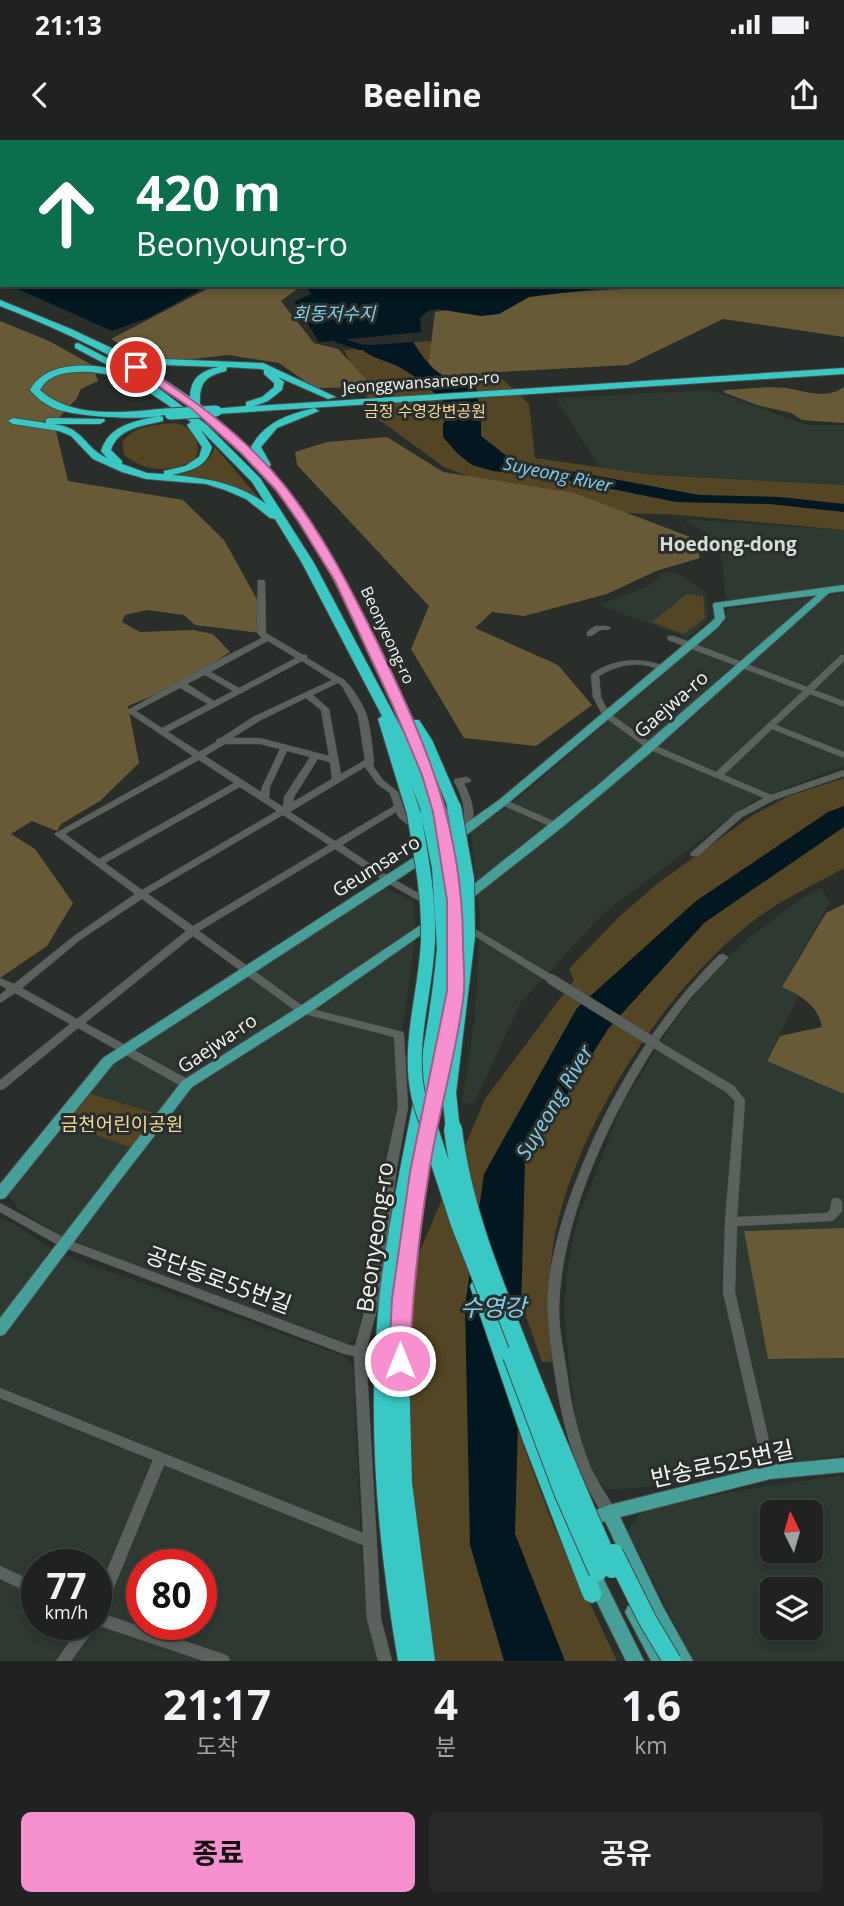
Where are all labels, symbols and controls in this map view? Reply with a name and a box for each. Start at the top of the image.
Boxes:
text: 21:13 [35,7,102,43]
text: Beeline [363,73,481,116]
icon: back [21,76,59,114]
icon: share [785,76,823,114]
text: 420 m [136,159,281,225]
icon: ahead [21,168,112,259]
text: Beonyoung-ro [136,222,348,265]
water label: 회동저수지 [293,301,377,325]
pin [106,337,166,397]
icon: arrive [117,348,155,386]
street label: Jeonggwansaneop-ro [340,366,500,399]
park label: 금정 수영강변공원 [364,400,486,422]
water label: Suyeong River [502,451,615,497]
district label: Hoedong-dong [659,531,797,557]
street label: Beonyeong-ro [356,583,420,687]
street label: Gaejwa-ro [628,665,714,743]
street label: Geumsa-ro [327,829,425,903]
street label: Gaejwa-ro [172,1007,262,1079]
water label: Suyeong River [509,1039,600,1164]
park label: 금천어린이공원 [61,1111,183,1137]
street label: Beonyeong-ro [348,1160,400,1314]
street label: 공단동로55번길 [142,1238,296,1320]
water label: 수영강 [460,1290,529,1323]
position arrow [363,1324,437,1398]
street label: 반송로525번길 [648,1432,796,1494]
north arrow [760,1500,822,1563]
map controls [760,1500,823,1640]
speed limit sign: 80 [126,1549,217,1640]
text: 77 [46,1562,87,1609]
button: layers [760,1577,823,1640]
text: km/h [45,1600,88,1624]
text: 21:17 [163,1675,271,1732]
text: 4 [434,1675,458,1732]
text: 1.6 [621,1676,681,1733]
text: km [634,1729,668,1761]
text: 도착 [196,1730,238,1762]
text: 분 [435,1730,457,1762]
button: 종료 [21,1812,415,1892]
button: 공유 [429,1812,823,1892]

